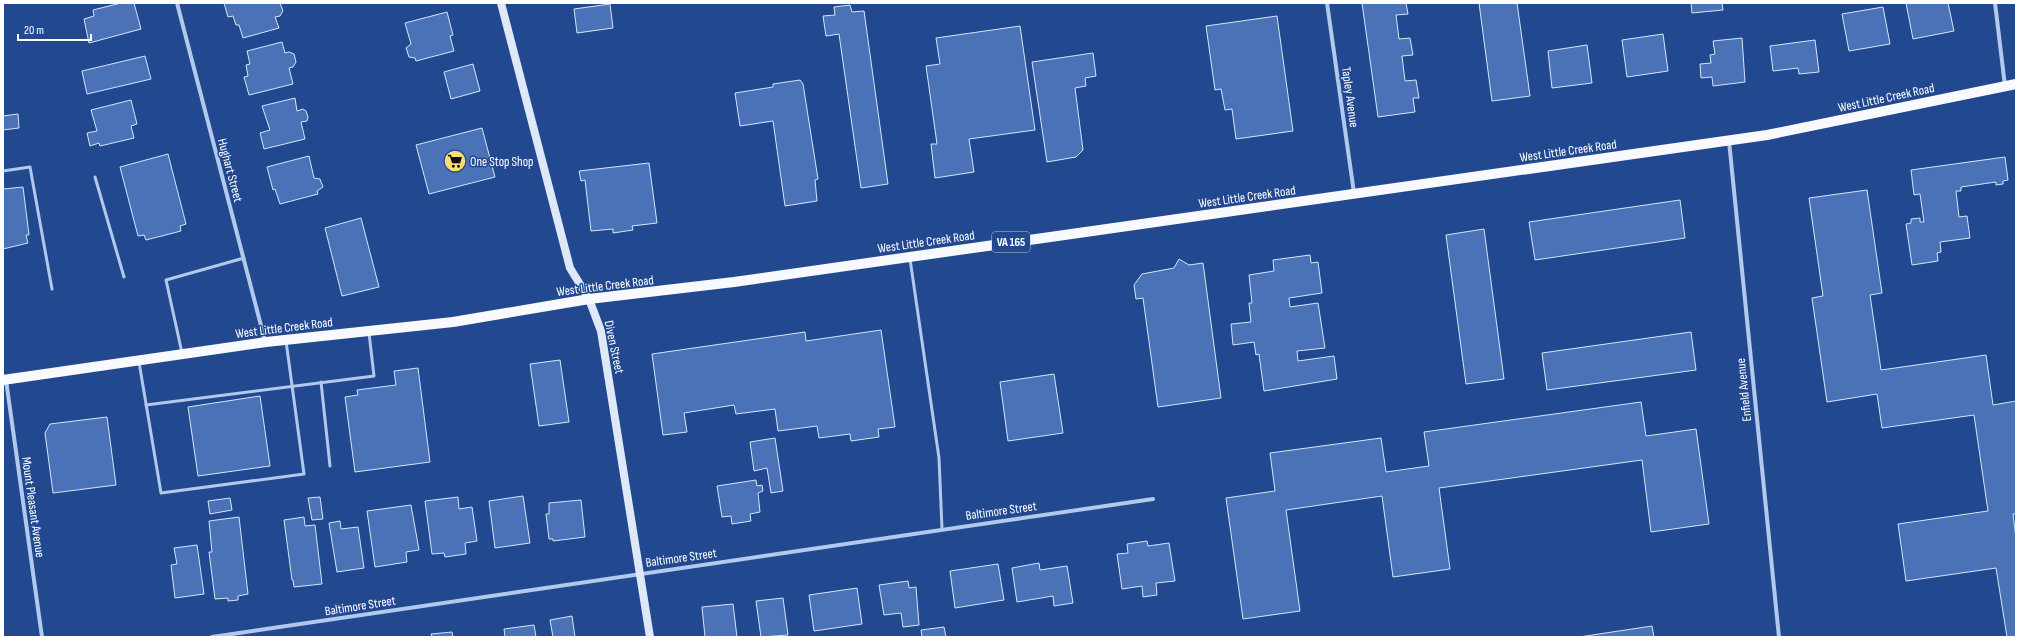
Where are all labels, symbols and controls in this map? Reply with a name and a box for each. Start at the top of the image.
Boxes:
scale bar [18,16,91,42]
text: 20 m [24,23,44,38]
street label: Tapley Avenue [1338,66,1362,129]
street label: West Little Creek Road [1837,80,1936,116]
street label: West Little Creek Road [1519,136,1618,166]
street label: Hughart Street [214,137,246,204]
supermarket icon: One Stop Shop [442,148,468,174]
place label: One Stop Shop [470,154,533,170]
street label: West Little Creek Road [1198,182,1297,212]
street label: West Little Creek Road [877,227,976,257]
road number: VA 165 [992,232,1030,252]
street label: West Little Creek Road [556,272,655,300]
street label: West Little Creek Road [235,314,334,342]
street label: Diven Street [601,319,627,375]
street label: Enfield Avenue [1733,357,1755,422]
street label: Mount Pleasant Avenue [18,456,48,558]
street label: Baltimore Street [965,498,1038,524]
street label: Baltimore Street [645,545,718,571]
street label: Baltimore Street [324,592,397,619]

